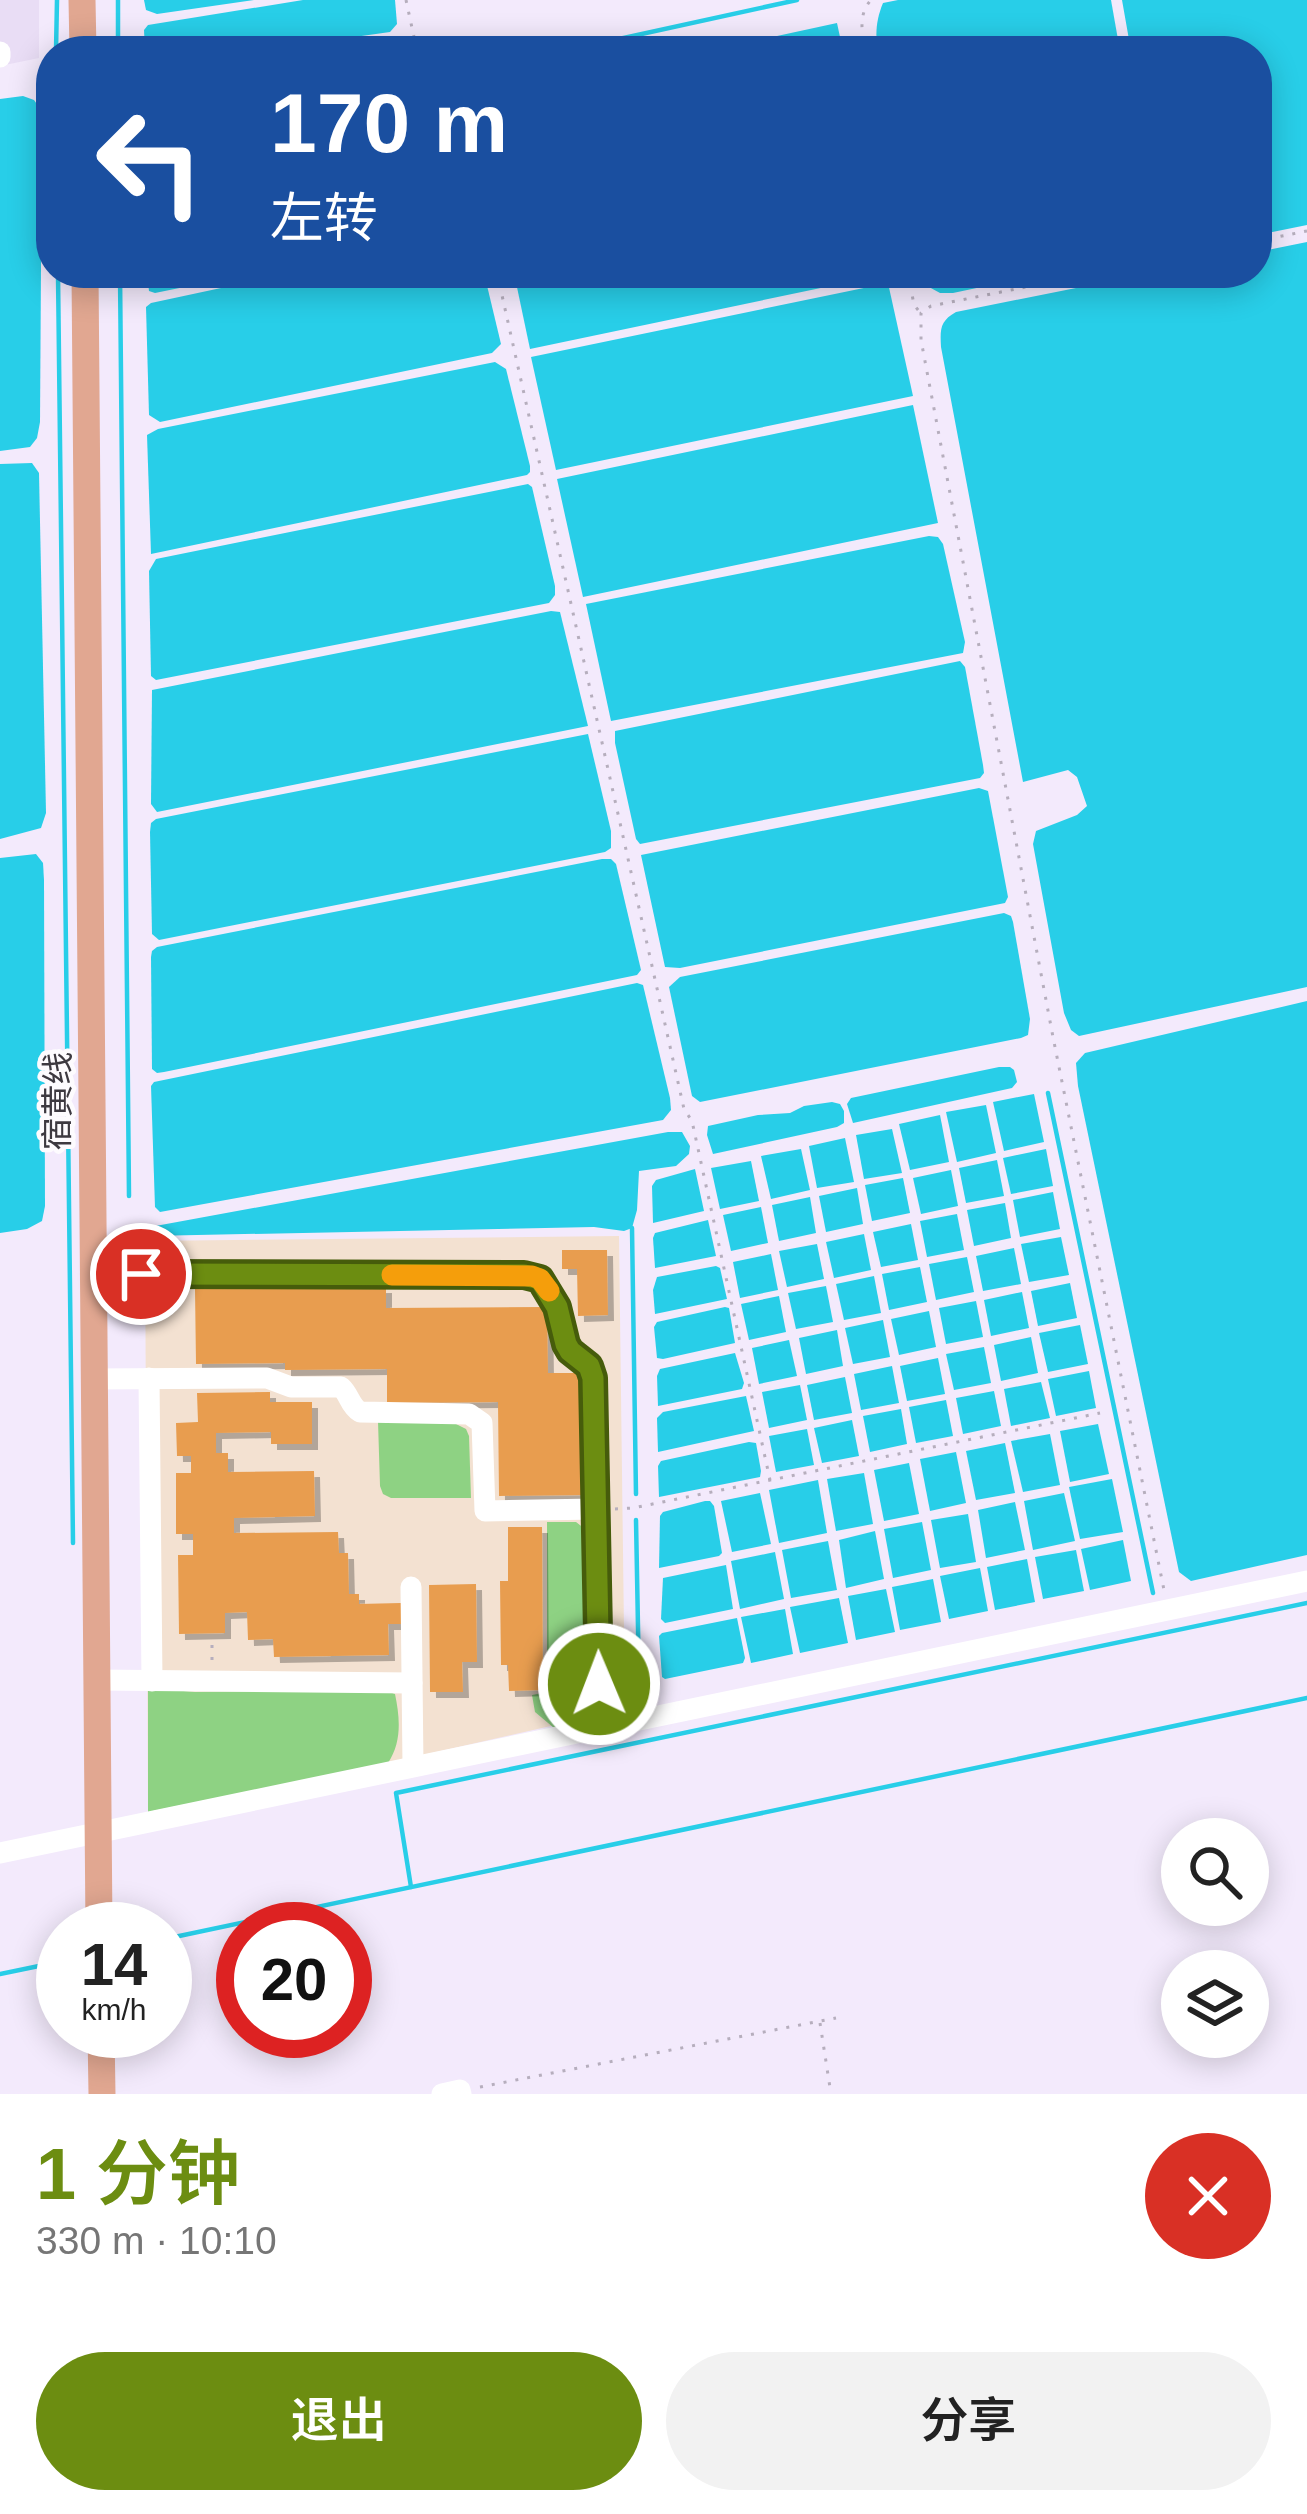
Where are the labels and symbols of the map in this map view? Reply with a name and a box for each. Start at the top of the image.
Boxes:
street label: 宿黄线 [39,1052,76,1151]
pin [90,1223,192,1325]
position arrow [536,1621,662,1747]
speed limit sign: 20 [216,1902,372,2058]

